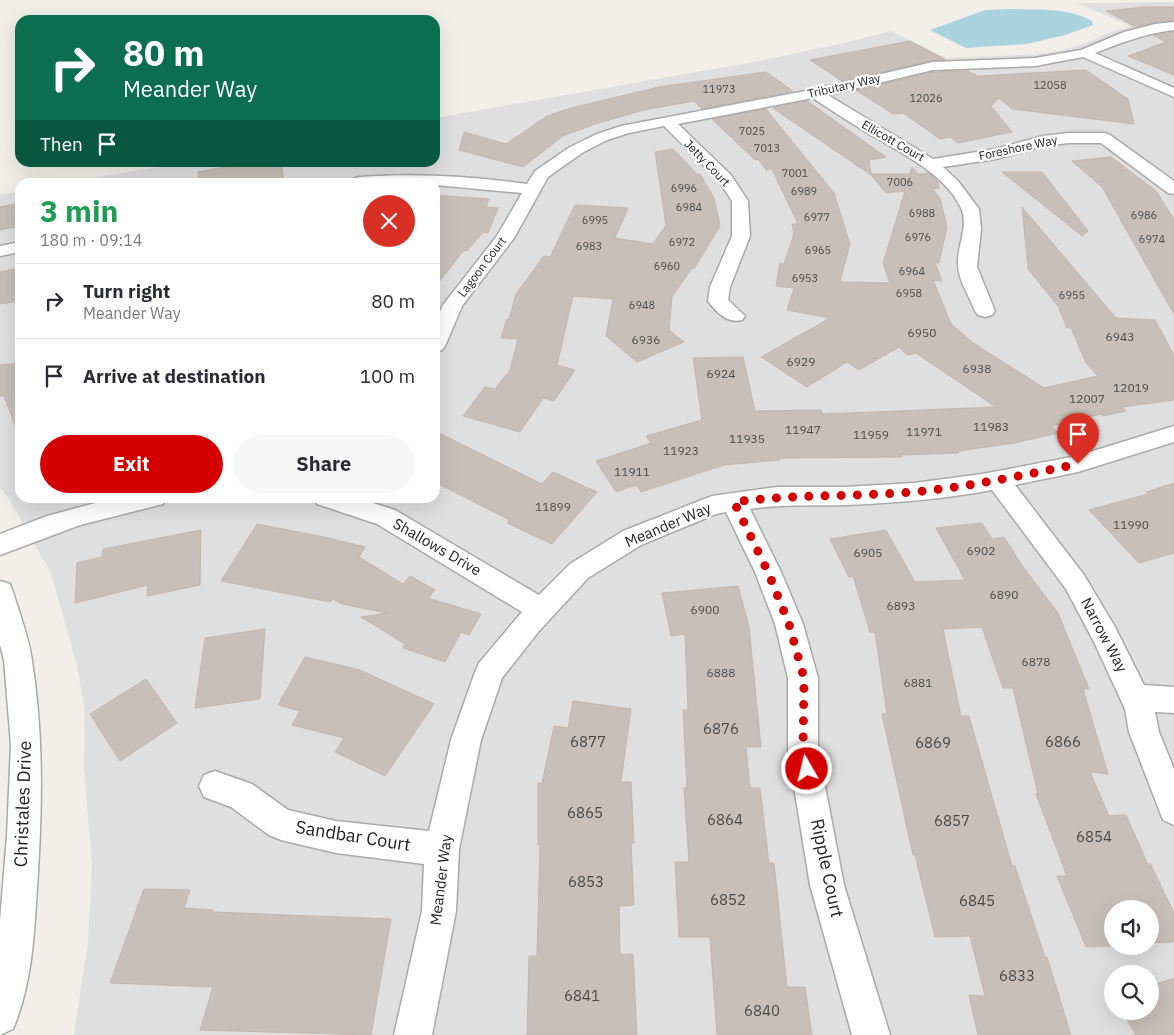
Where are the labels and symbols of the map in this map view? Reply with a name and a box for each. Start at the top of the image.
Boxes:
street label: Tributary Way [806,70,882,101]
house number: 12058 [1034,78,1067,92]
house number: 11973 [703,82,736,96]
house number: 12026 [910,91,943,105]
street label: Ellicott Court [859,117,927,165]
house number: 7025 [739,124,765,138]
street label: Foreshore Way [977,132,1059,163]
street label: Jetty Court [681,136,733,189]
house number: 7013 [754,141,780,155]
house number: 7001 [782,166,809,180]
house number: 7006 [887,175,913,189]
house number: 6996 [671,181,697,195]
house number: 6989 [791,184,817,198]
house number: 6984 [676,200,703,214]
house number: 6988 [909,206,935,220]
house number: 6986 [1131,208,1157,222]
house number: 6977 [804,210,830,224]
house number: 6995 [582,213,608,227]
house number: 6976 [905,230,931,244]
house number: 6974 [1139,232,1166,246]
street label: Lagoon Court [454,234,509,300]
house number: 6972 [669,235,695,249]
house number: 6983 [576,239,602,253]
house number: 6965 [805,243,831,257]
house number: 6960 [654,259,680,273]
house number: 6964 [899,264,926,278]
house number: 6953 [792,271,818,285]
house number: 6958 [896,286,922,300]
house number: 6955 [1059,288,1085,302]
house number: 6948 [629,298,655,312]
house number: 6950 [908,325,936,340]
house number: 6943 [1106,329,1134,344]
house number: 6936 [632,332,660,347]
house number: 6929 [787,354,815,369]
house number: 6938 [963,361,991,376]
house number: 6924 [707,366,735,381]
house number: 12019 [1113,380,1149,395]
house number: 12007 [1069,391,1105,406]
pin [1057,413,1099,464]
house number: 11983 [973,419,1009,434]
house number: 11947 [785,422,821,437]
house number: 11971 [906,424,942,439]
house number: 11959 [853,427,889,442]
house number: 11935 [729,431,765,446]
house number: 11923 [663,443,699,458]
house number: 11911 [614,464,650,479]
street label: Meander Way [622,498,714,551]
house number: 11899 [535,499,571,514]
street label: Shallows Drive [390,514,485,579]
house number: 11990 [1113,517,1149,532]
house number: 6902 [967,543,995,558]
house number: 6905 [854,545,882,560]
house number: 6890 [990,587,1018,602]
street label: Narrow Way [1077,594,1132,676]
house number: 6893 [887,598,915,613]
house number: 6900 [691,602,719,617]
house number: 6878 [1022,654,1050,669]
house number: 6888 [707,665,735,680]
house number: 6881 [904,675,932,690]
house number: 6876 [703,719,739,738]
house number: 6877 [570,732,606,751]
house number: 6866 [1045,732,1081,751]
house number: 6869 [915,733,951,752]
street label: Christales Drive [9,740,36,868]
position arrow [780,742,832,794]
house number: 6865 [567,803,603,822]
house number: 6864 [707,810,743,829]
house number: 6857 [934,811,970,830]
street label: Sandbar Court [294,815,412,856]
street label: Ripple Court [806,816,849,919]
house number: 6854 [1076,827,1112,846]
street label: Meander Way [425,833,456,927]
house number: 6853 [568,872,604,891]
house number: 6852 [710,890,746,909]
house number: 6845 [959,891,995,910]
house number: 6833 [999,966,1035,985]
house number: 6841 [564,986,600,1005]
house number: 6840 [744,1001,780,1020]

